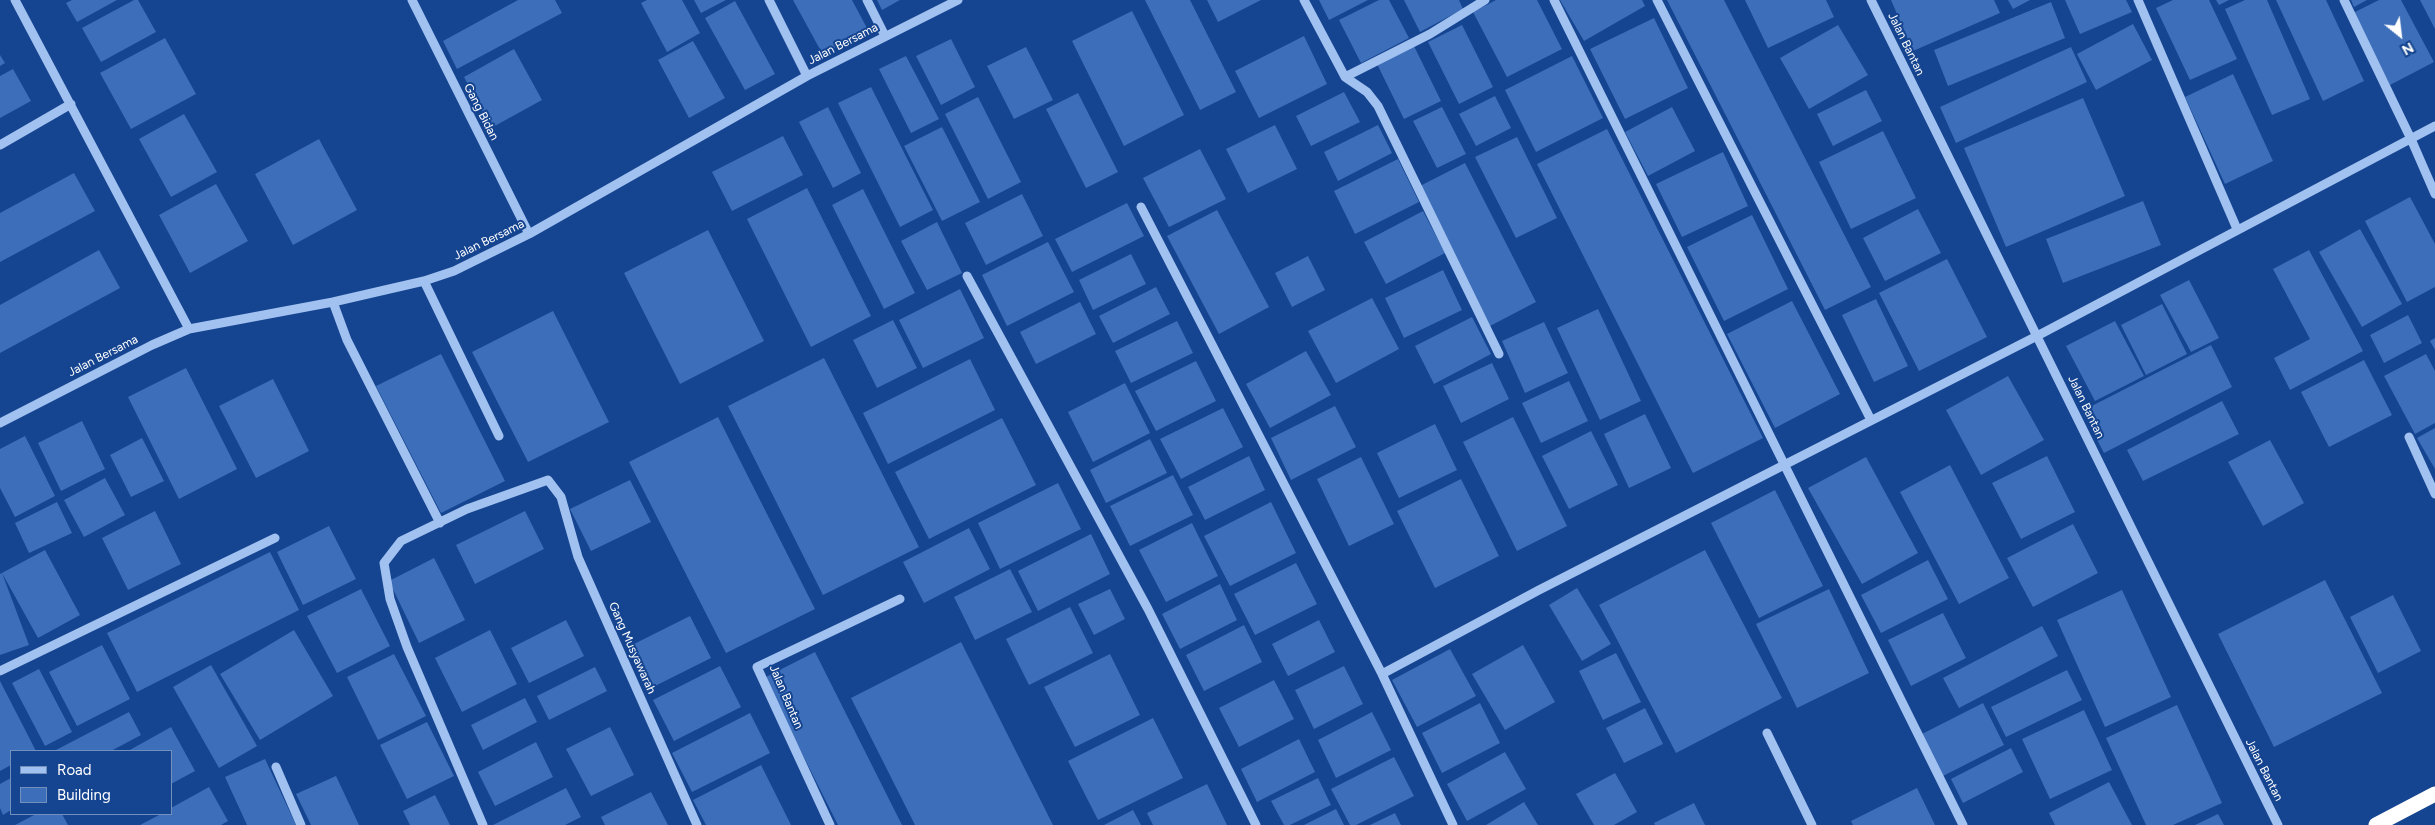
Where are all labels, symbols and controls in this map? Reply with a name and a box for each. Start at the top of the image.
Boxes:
street label: Jalan Bantan [1885,10,1927,78]
north arrow [2375,10,2425,60]
street label: Jalan Bersama [806,20,880,68]
text: N [2399,38,2416,59]
street label: Gang Bidan [461,81,501,143]
street label: Jalan Bersama [451,217,527,263]
street label: Jalan Bersama [66,332,140,380]
street label: Jalan Bantan [2065,373,2107,441]
street label: Gang Musyawarah [605,600,659,696]
street label: Jalan Bantan [766,663,806,731]
street label: Jalan Bantan [2242,736,2286,804]
legend [10,750,172,815]
text: Road [57,761,92,779]
text: Building [57,786,111,804]

